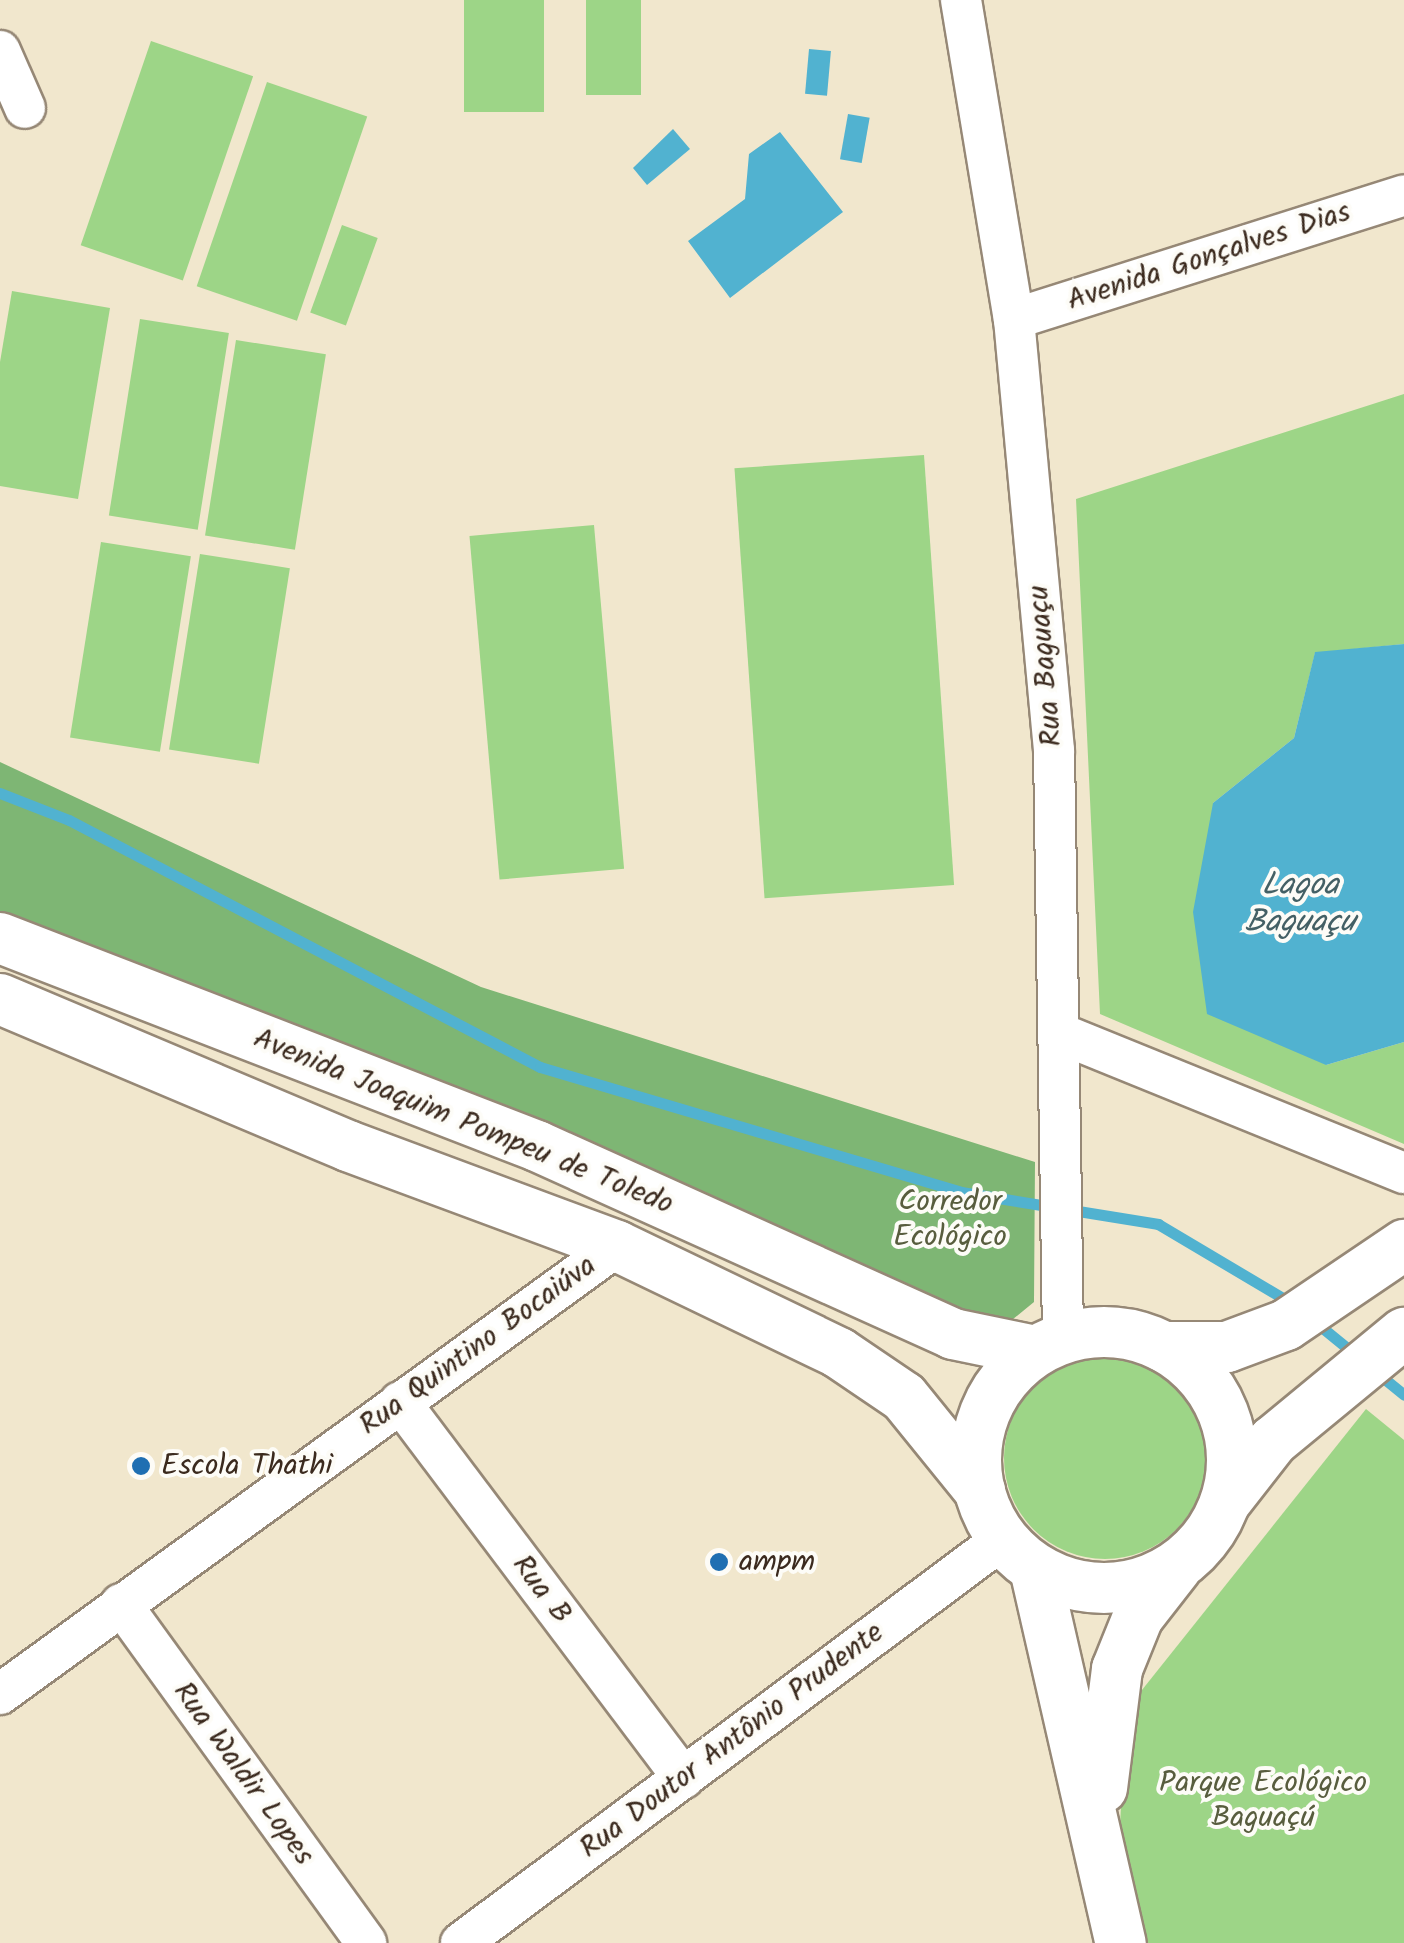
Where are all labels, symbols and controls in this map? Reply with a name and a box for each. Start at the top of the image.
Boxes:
street label: Avenida Gonçalves Dias [1063,194,1355,320]
street label: Rua Baguaçu [1021,584,1071,748]
water label: Lagoa Baguaçu [1245,868,1355,943]
street label: Avenida Joaquim Pompeu de Toledo [248,1021,678,1223]
park label: Corredor Ecológico [893,1184,1007,1254]
street label: Rua Quintino Bocaiúva [353,1248,603,1444]
place label: Escola Thathi [161,1448,333,1484]
marker: Escola Thathi [130,1455,152,1477]
place label: ampm [739,1544,815,1580]
street label: Rua B [503,1548,579,1632]
marker: ampm [708,1551,730,1573]
street label: Rua Doutor Antônio Prudente [573,1615,891,1867]
street label: Rua Waldir Lopes [164,1675,322,1873]
park label: Parque Ecológico Baguaçú [1159,1765,1367,1836]

